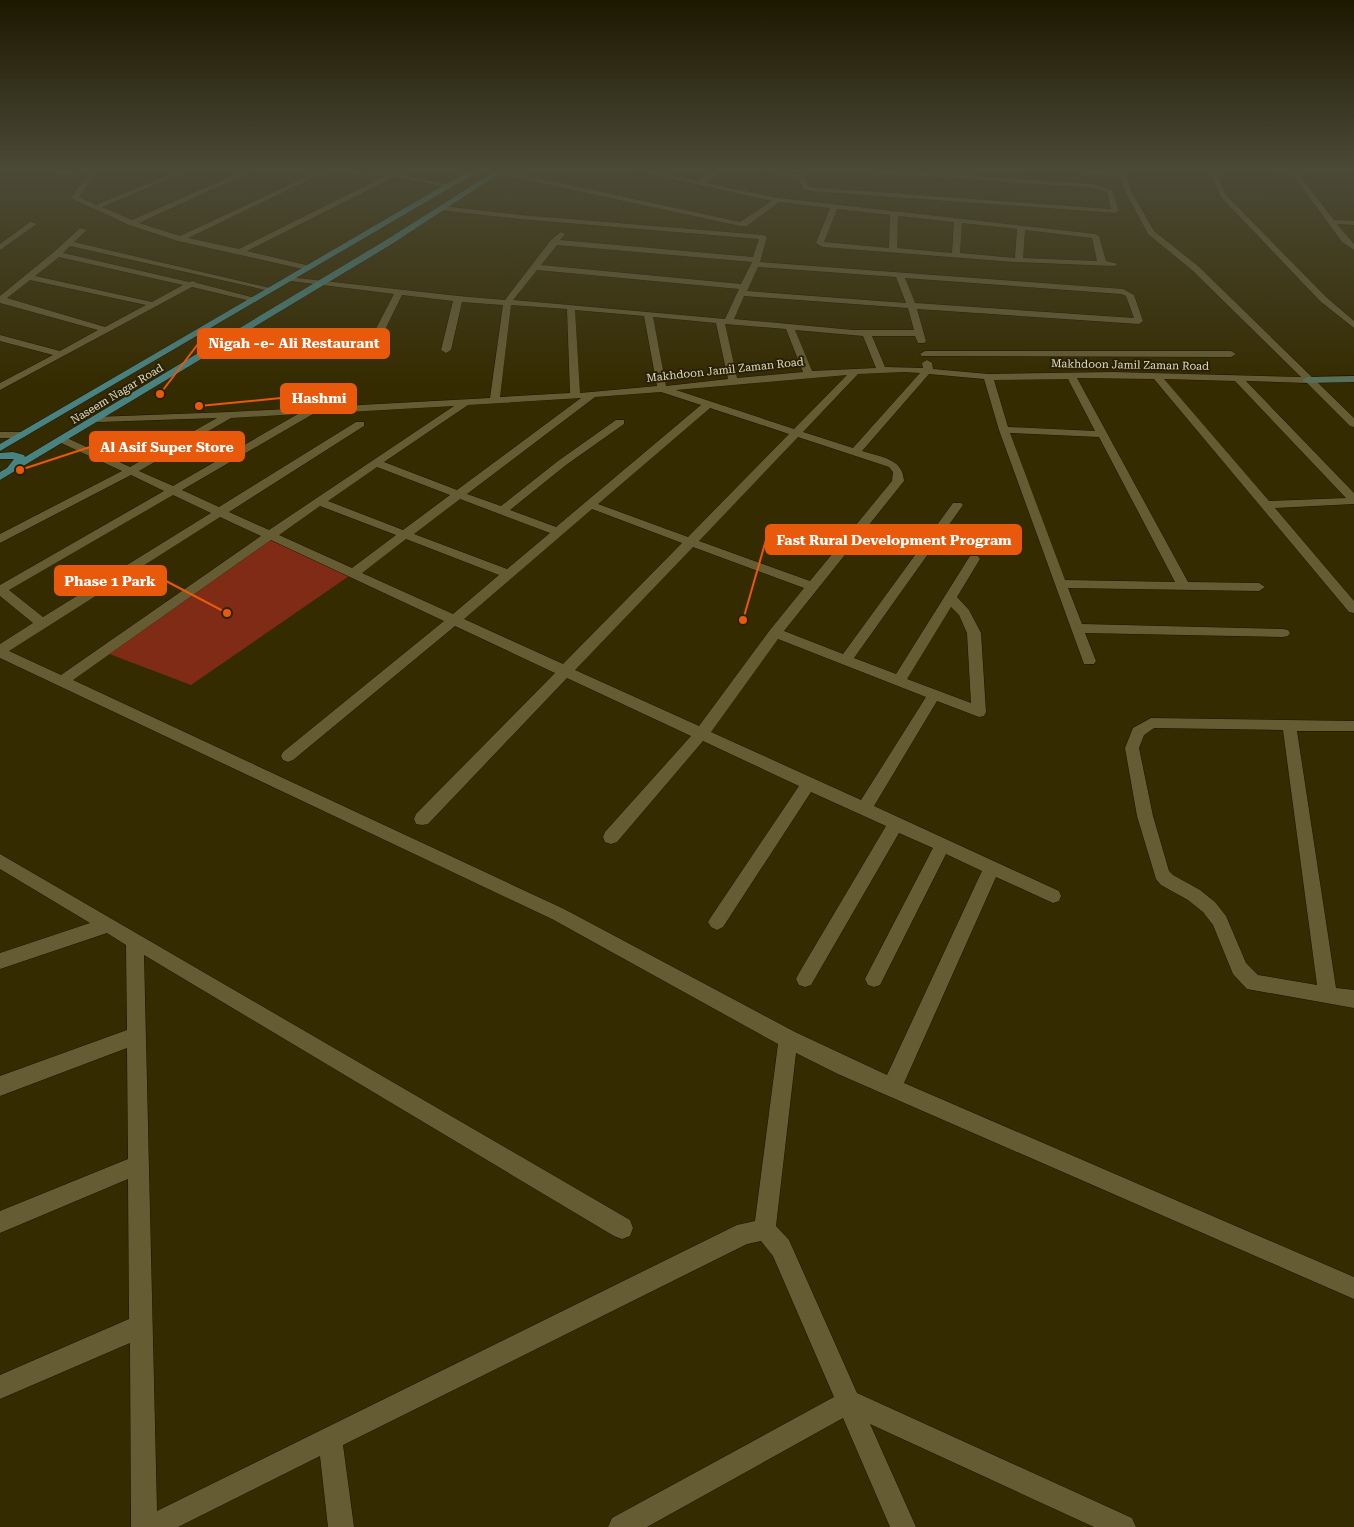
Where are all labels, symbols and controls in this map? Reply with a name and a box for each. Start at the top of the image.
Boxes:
callout: Nigah -e- Ali Restaurant [198,329,389,358]
text: Nigah -e- Ali Restaurant [208,335,380,351]
street label: Makhdoon Jamil Zaman Road [646,355,804,385]
street label: Makhdoon Jamil Zaman Road [1051,357,1209,373]
street label: Naseem Nagar Road [68,361,166,427]
callout: Hashmi [281,384,356,413]
text: Hashmi [292,390,347,406]
callout: Al Asif Super Store [90,432,244,461]
text: Al Asif Super Store [100,439,234,455]
callout: Fast Rural Development Program [766,525,1021,554]
text: Fast Rural Development Program [776,532,1012,548]
callout: Phase 1 Park [55,566,166,595]
text: Phase 1 Park [64,573,156,589]

